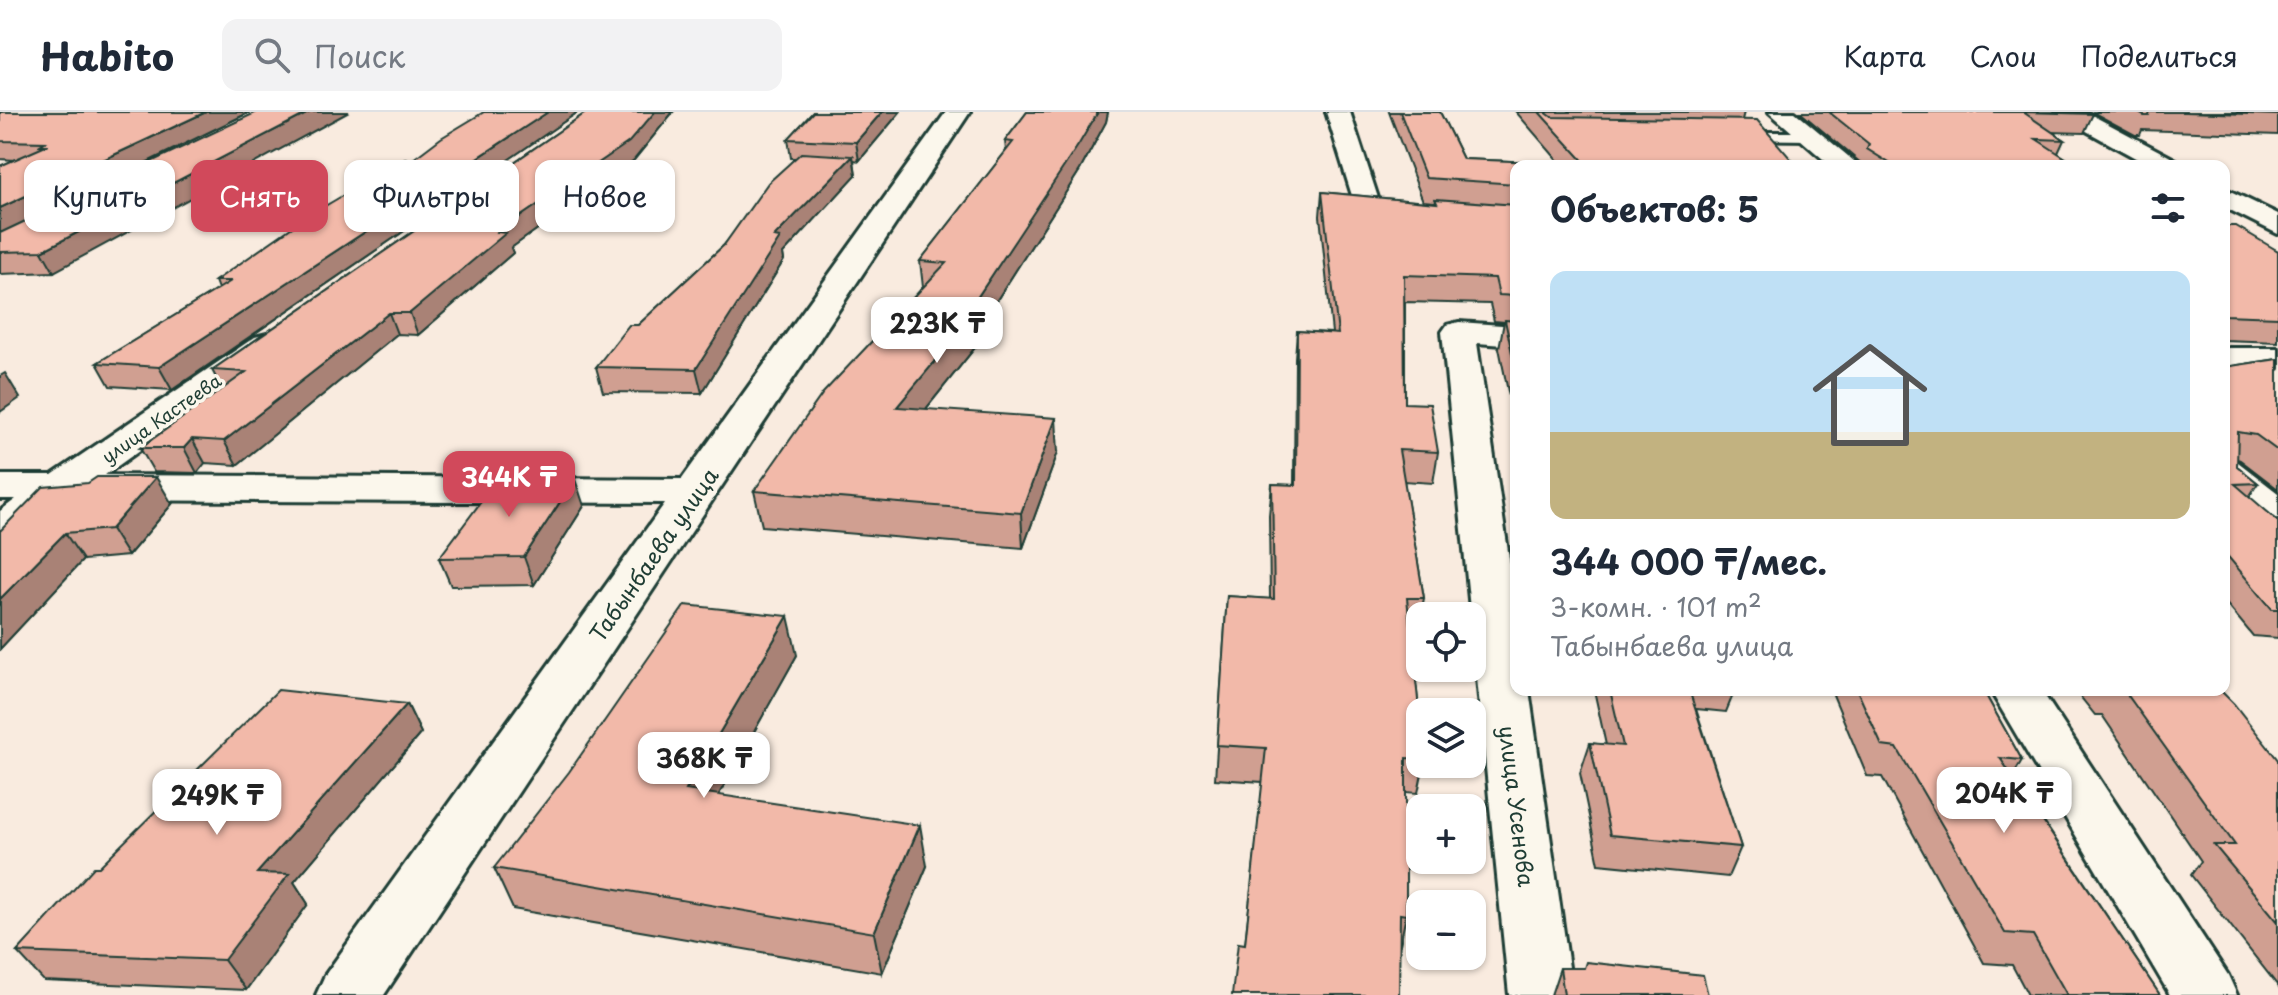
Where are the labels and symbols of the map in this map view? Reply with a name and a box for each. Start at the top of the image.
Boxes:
pin: 223K ₸ [872,297,1002,365]
street label: улица Кастеева [96,366,227,469]
pin: 344K ₸ [444,451,574,519]
street label: Табынбаева улица [581,460,726,648]
street label: улица Усенова [1492,724,1544,889]
pin: 368K ₸ [639,732,769,800]
pin: 204K ₸ [1939,767,2069,835]
pin: 249K ₸ [152,769,282,837]

